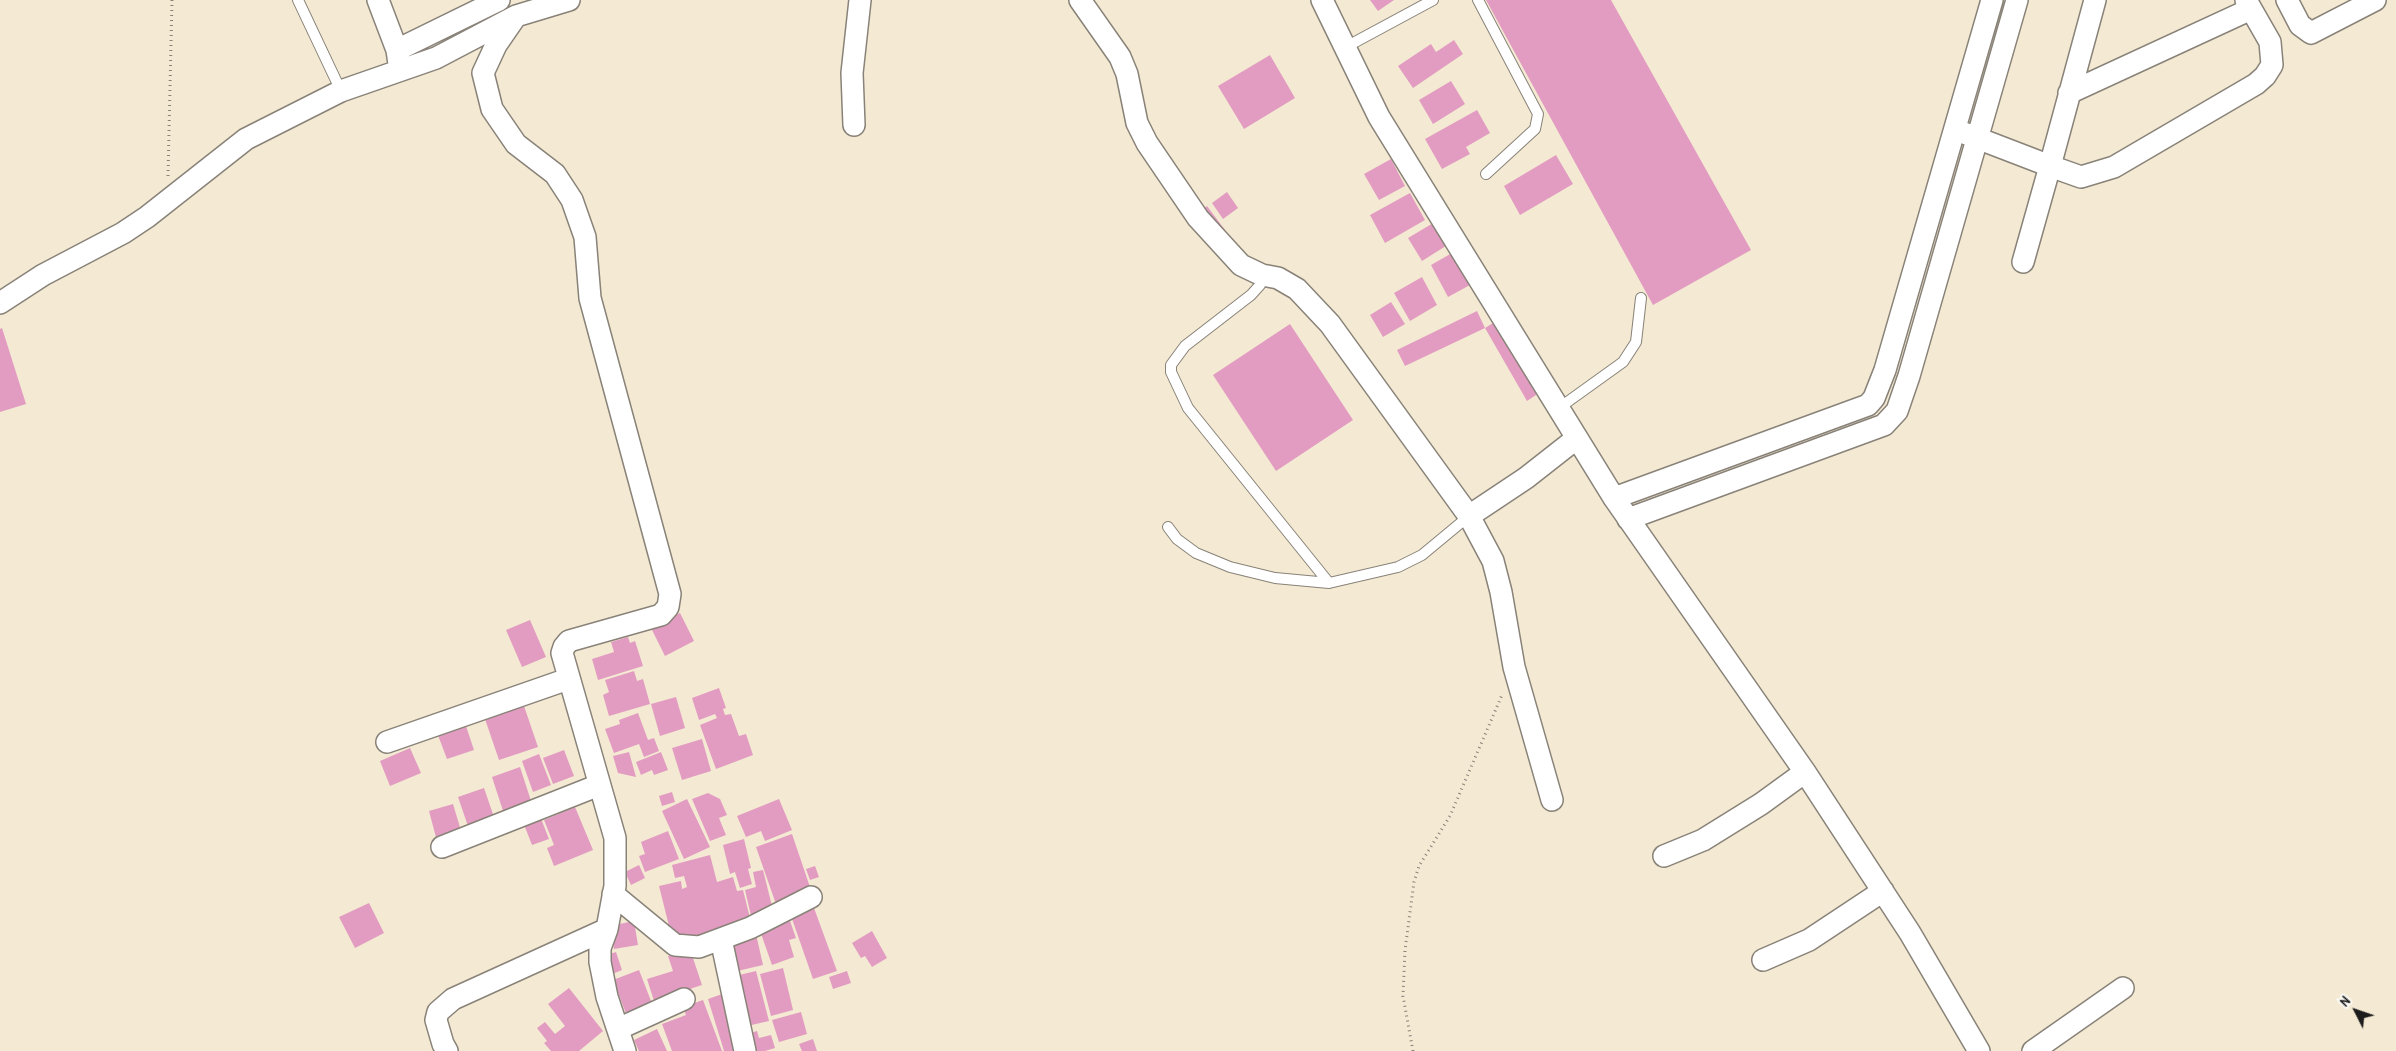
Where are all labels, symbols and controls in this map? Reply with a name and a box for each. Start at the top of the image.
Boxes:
north arrow [2331,986,2381,1036]
text: N [2335,992,2354,1010]

